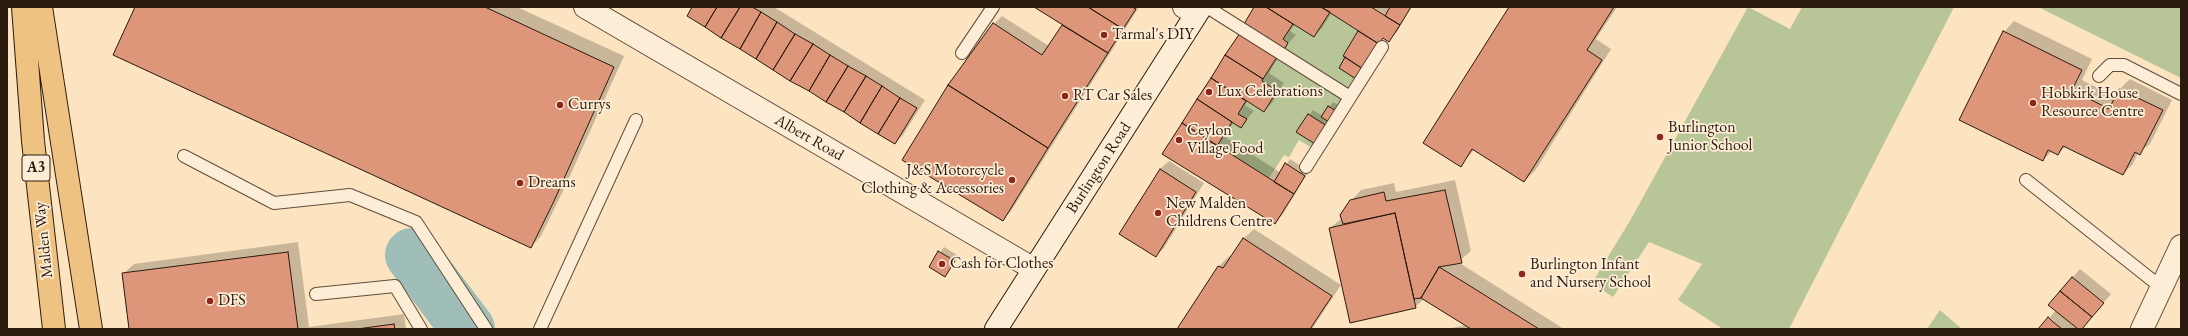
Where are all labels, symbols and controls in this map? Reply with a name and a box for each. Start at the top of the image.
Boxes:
place label: Tarmal's DIY [1112,25,1194,45]
marker: Tarmal's DIY [1099,30,1109,40]
place label: Lux Celebrations [1217,82,1323,102]
place label: Hobkirk House Resource Centre [2041,84,2144,122]
place label: RT Car Sales [1073,86,1152,106]
marker: Lux Celebrations [1204,87,1214,97]
marker: RT Car Sales [1060,91,1070,101]
place label: Currys [568,95,611,115]
marker: Hobkirk House Resource Centre [2028,98,2038,108]
marker: Currys [555,100,565,110]
street label: Albert Road [771,111,847,165]
place label: Burlington Junior School [1668,118,1752,156]
street label: Burlington Road [1063,119,1135,217]
place label: Ceylon Village Food [1187,121,1263,159]
marker: Burlington Junior School [1655,132,1665,142]
marker: Ceylon Village Food [1174,135,1184,145]
road number: A3 [22,155,50,181]
place label: J&S Motorcycle Clothing & Accessories [861,161,1004,199]
place label: Dreams [528,173,576,193]
marker: J&S Motorcycle Clothing & Accessories [1007,175,1017,185]
marker: Dreams [515,178,525,188]
place label: New Malden Childrens Centre [1166,194,1273,232]
street label: Malden Way [30,201,58,279]
marker: New Malden Childrens Centre [1153,208,1163,218]
place label: Cash for Clothes [950,254,1053,274]
place label: Burlington Infant and Nursery School [1530,255,1651,293]
marker: Cash for Clothes [937,259,947,269]
marker: Burlington Infant and Nursery School [1517,269,1527,279]
place label: DFS [218,291,246,311]
marker: DFS [205,296,215,306]

